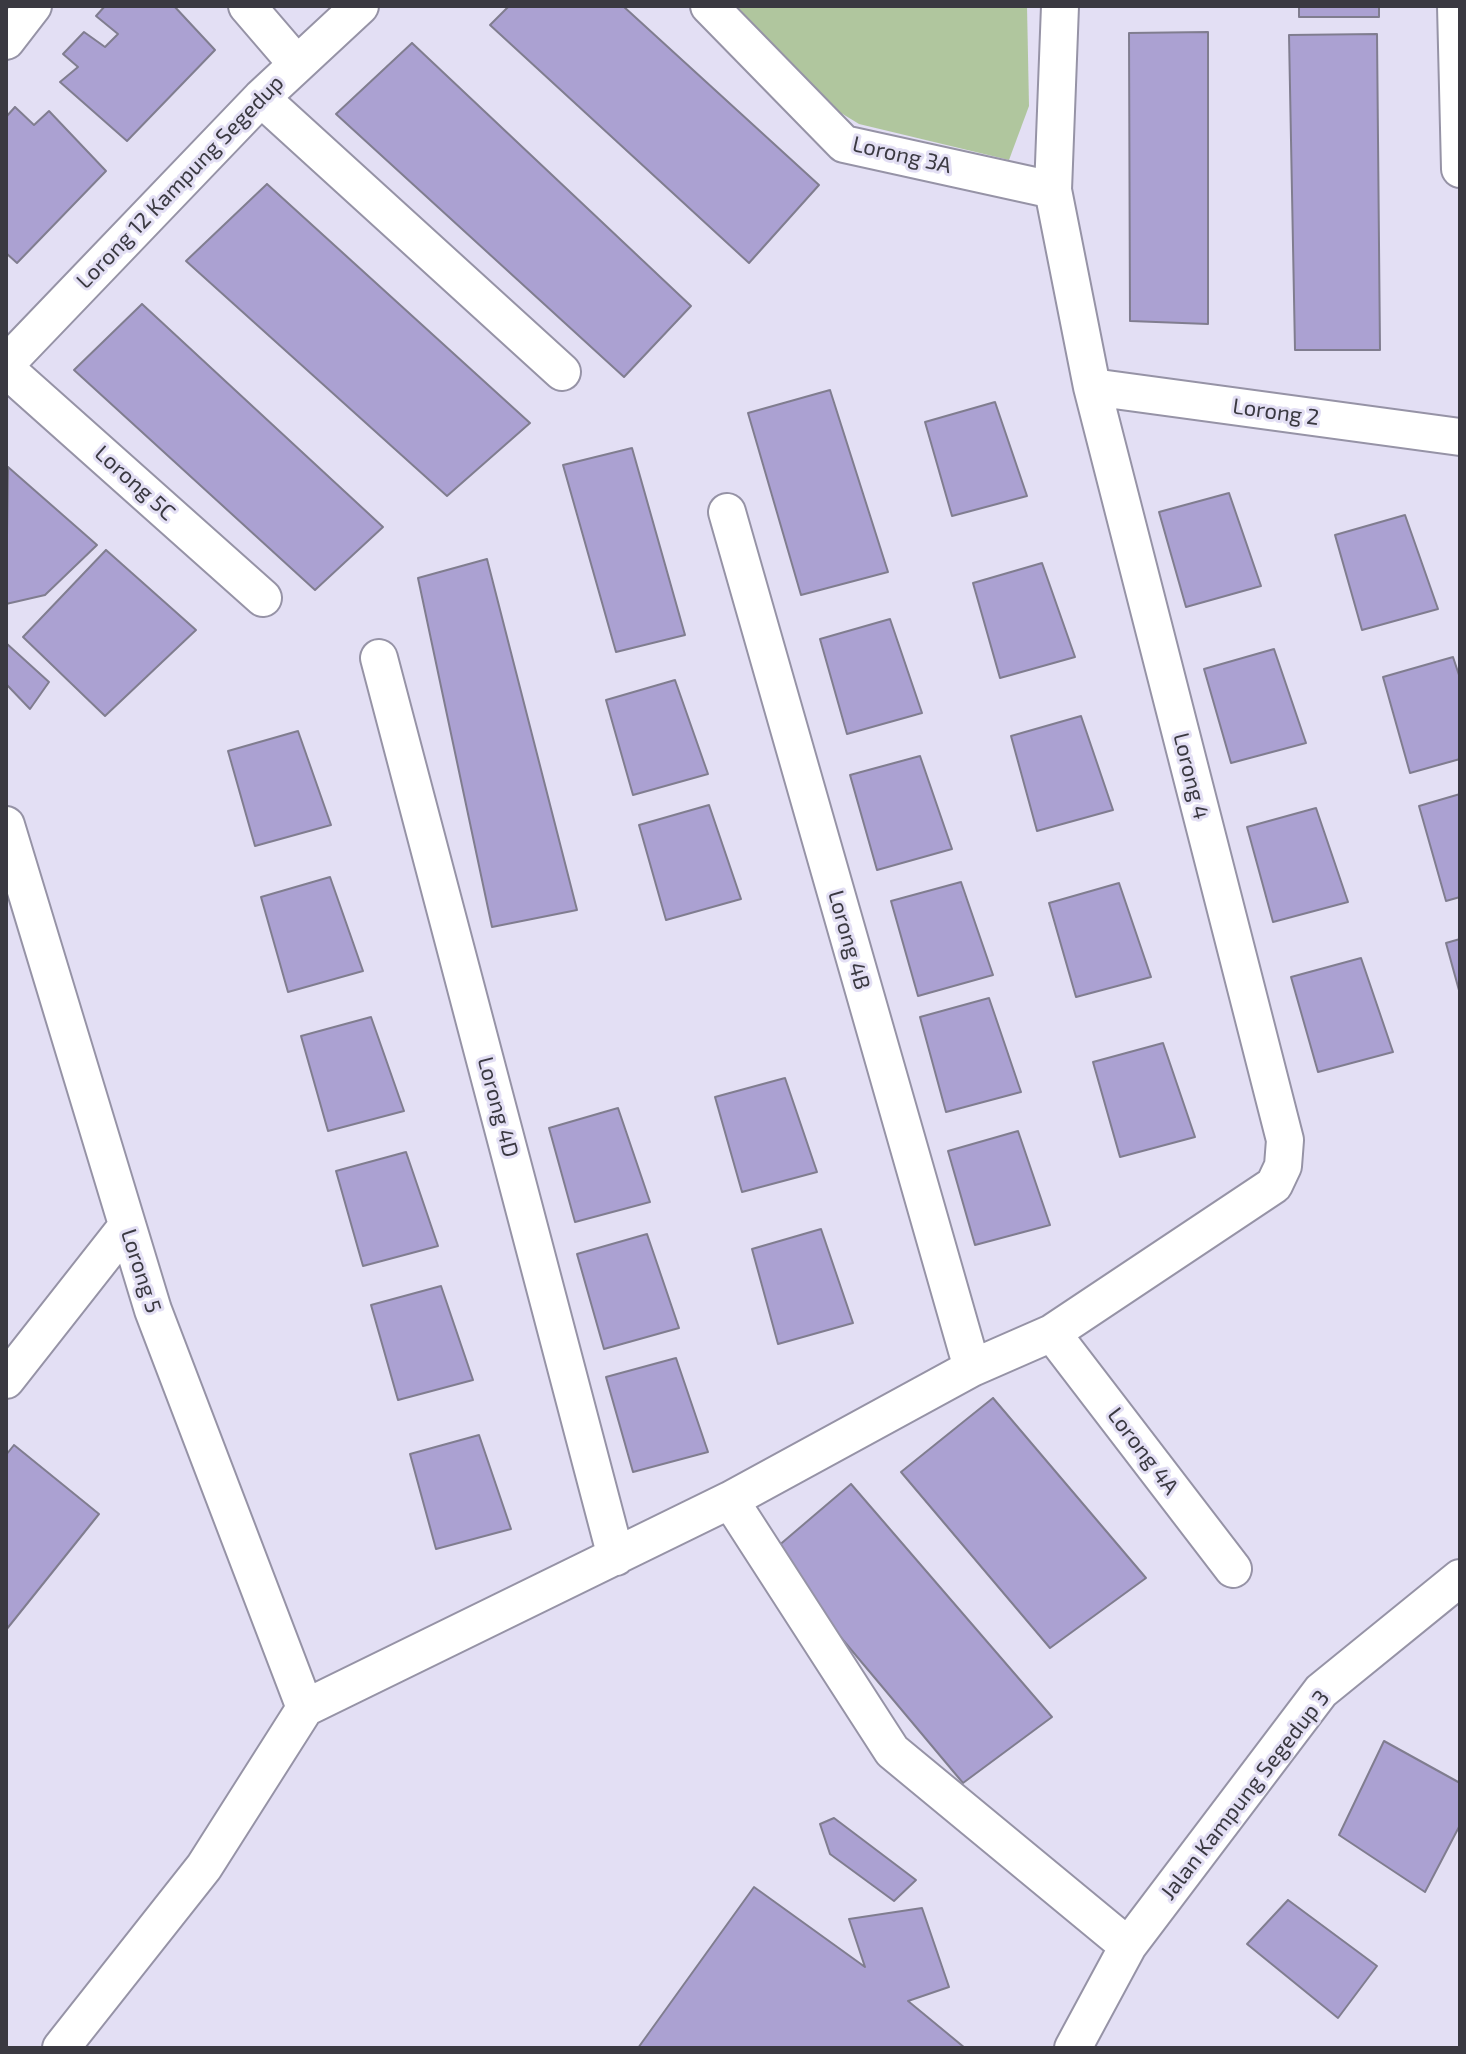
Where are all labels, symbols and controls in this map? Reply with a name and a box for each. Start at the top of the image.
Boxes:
street label: Lorong 12 Kampung Segedup [71,70,289,294]
street label: Lorong 3A [850,131,954,179]
street label: Lorong 2 [1231,393,1321,431]
street label: Lorong 5C [89,440,181,526]
street label: Lorong 4 [1168,730,1214,822]
street label: Lorong 4B [822,887,876,993]
street label: Lorong 4D [472,1054,524,1160]
street label: Lorong 5 [115,1226,167,1316]
street label: Lorong 4A [1102,1402,1184,1500]
street label: Jalan Kampung Segedup 3 [1155,1685,1335,1905]

